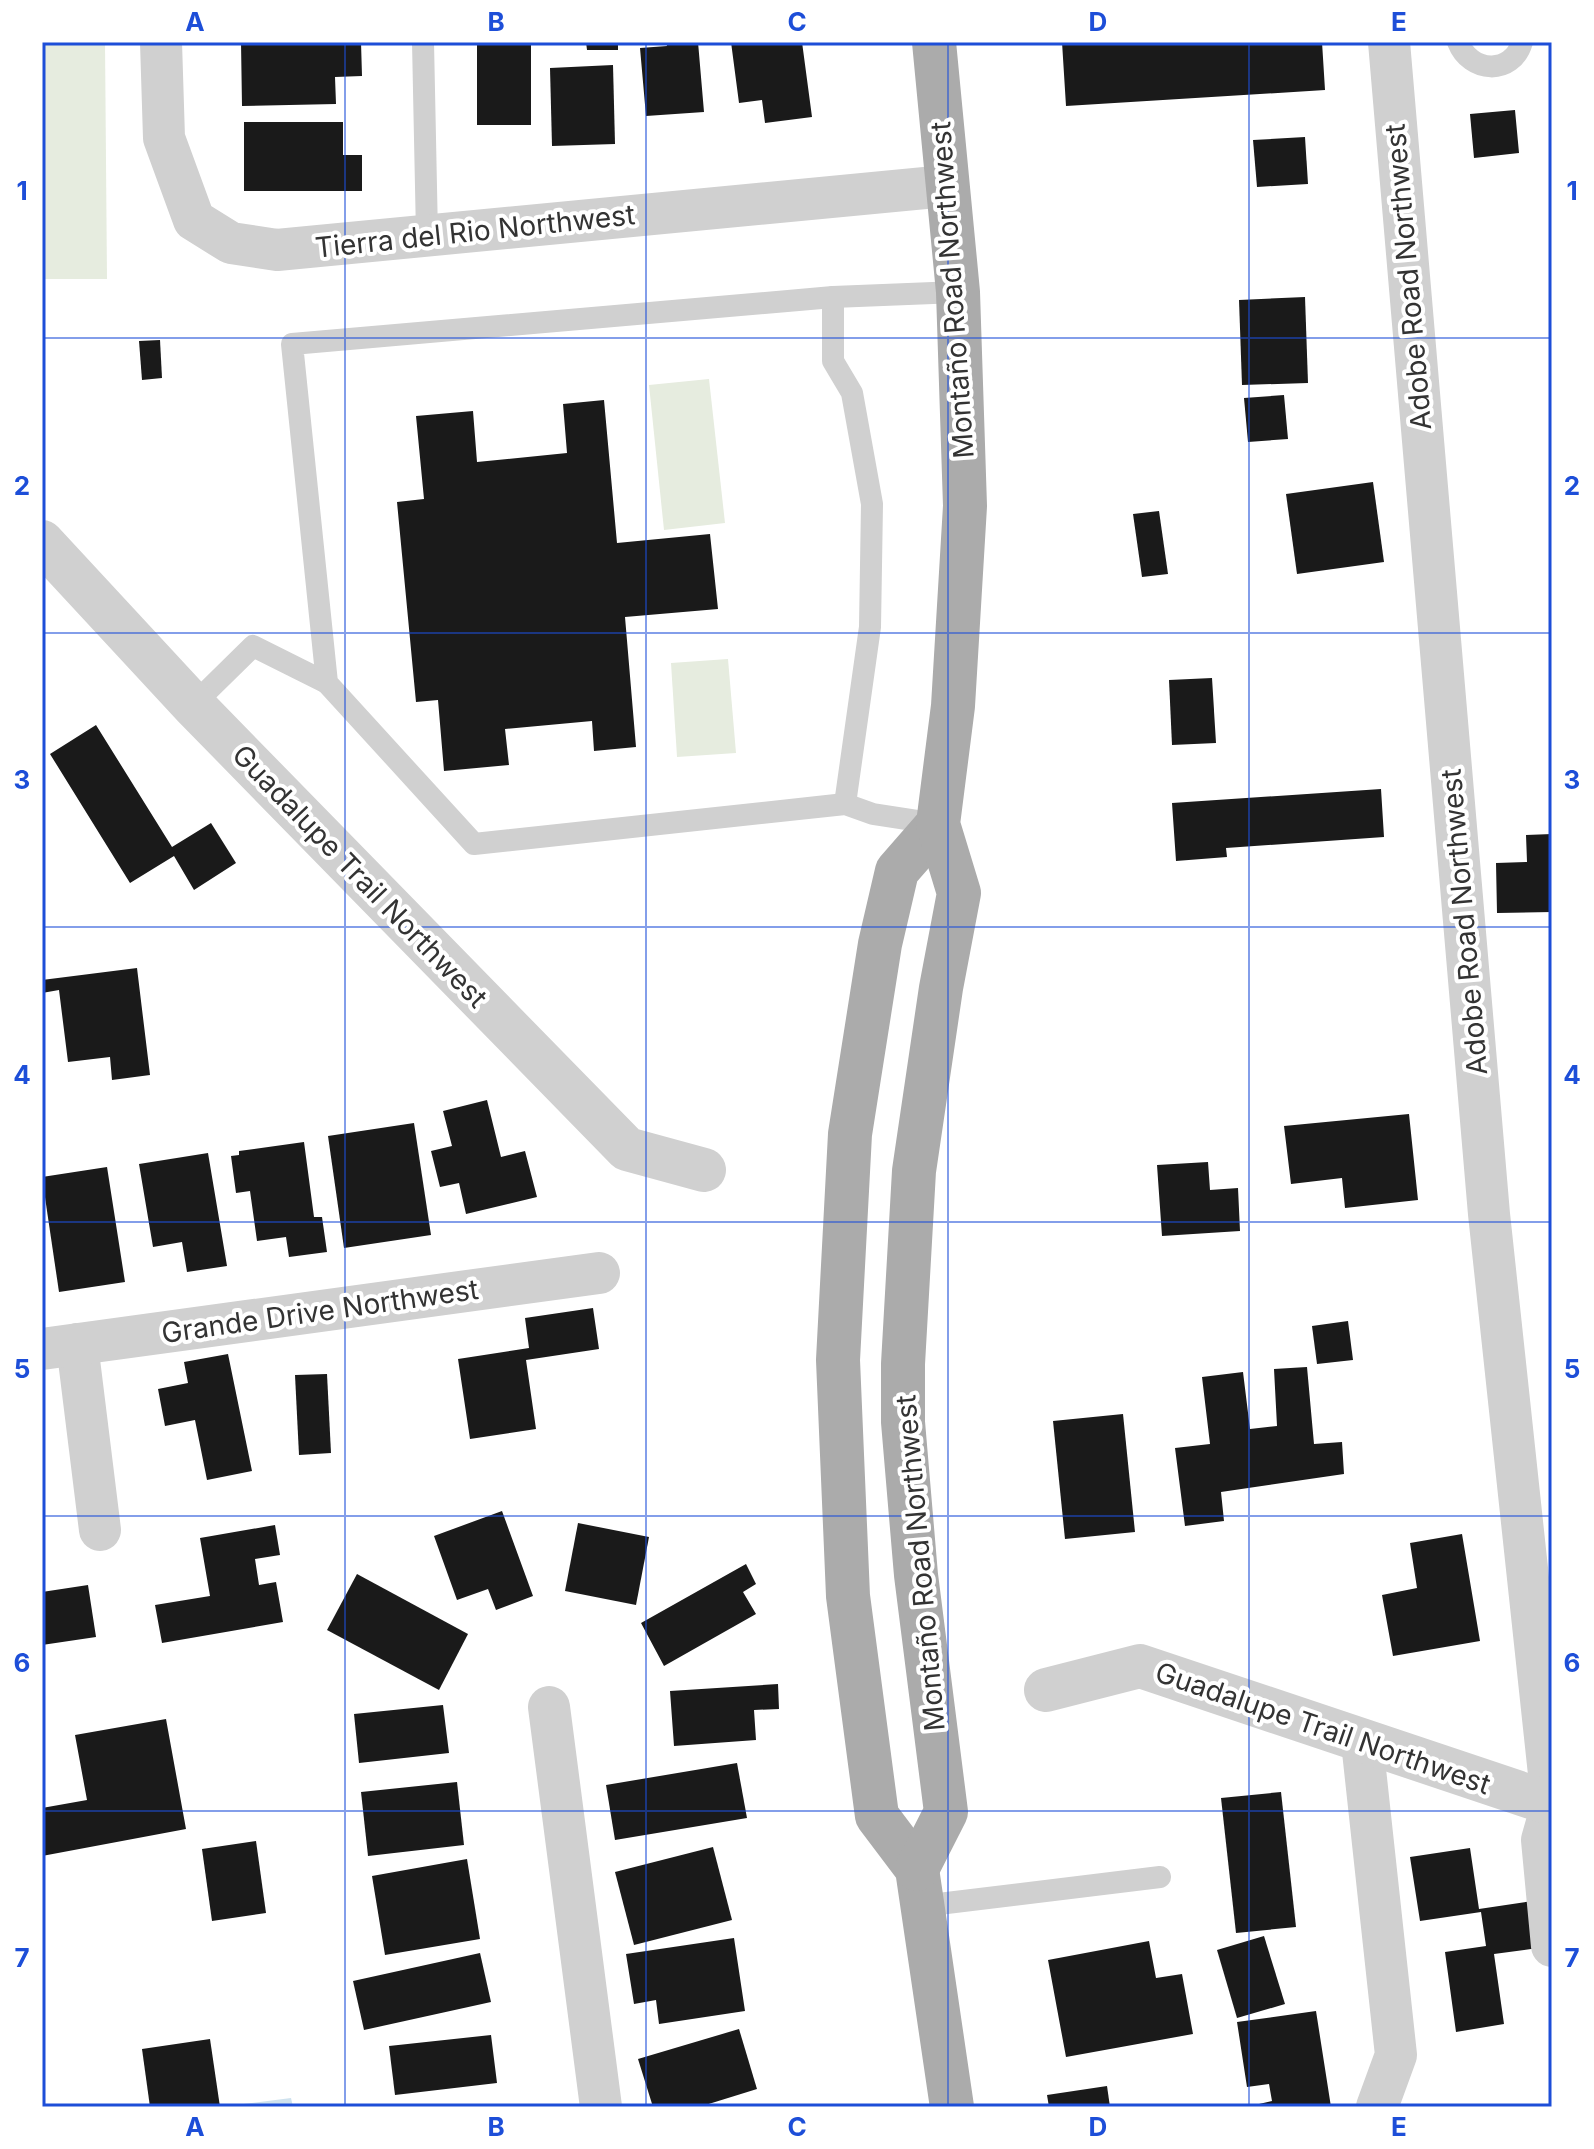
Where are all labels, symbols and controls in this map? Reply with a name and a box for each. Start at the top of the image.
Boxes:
text: A [185,6,205,37]
text: B [487,6,505,37]
text: C [787,6,807,37]
text: D [1089,6,1107,37]
text: E [1391,6,1407,37]
street label: Montaño Road Northwest [923,120,981,460]
street label: Adobe Road Northwest [1378,122,1438,432]
text: 1 [16,175,28,206]
text: 1 [1566,175,1578,206]
street label: Tierra del Rio Northwest [314,197,636,265]
text: 2 [14,470,30,501]
text: 2 [1564,470,1580,501]
street label: Guadalupe Trail Northwest [225,738,495,1014]
text: 3 [14,764,30,795]
text: 3 [1564,764,1580,795]
street label: Adobe Road Northwest [1434,767,1494,1077]
text: 4 [13,1059,31,1090]
text: 4 [1563,1059,1581,1090]
street label: Grande Drive Northwest [159,1272,481,1350]
text: 5 [14,1353,30,1384]
text: 5 [1564,1353,1580,1384]
street label: Montaño Road Northwest [888,1393,952,1733]
text: 6 [14,1647,30,1678]
text: 6 [1564,1647,1580,1678]
street label: Guadalupe Trail Northwest [1151,1655,1495,1801]
text: 7 [14,1942,30,1973]
text: 7 [1564,1942,1580,1973]
text: A [185,2111,205,2142]
text: B [487,2111,505,2142]
text: C [787,2111,807,2142]
text: D [1089,2111,1107,2142]
text: E [1391,2111,1407,2142]

